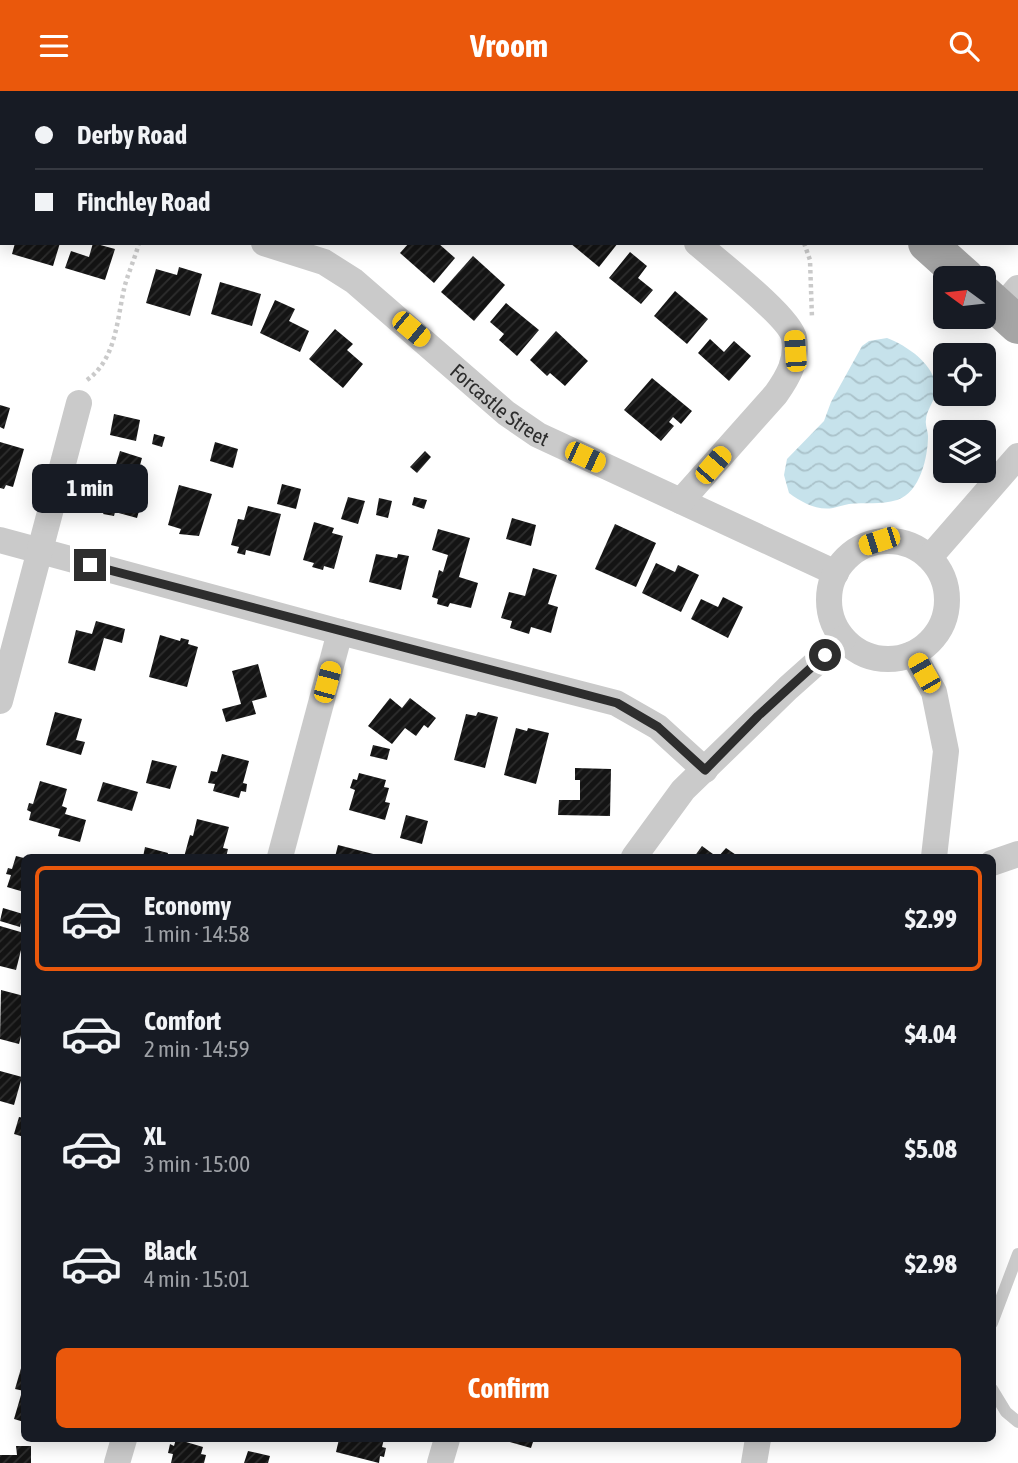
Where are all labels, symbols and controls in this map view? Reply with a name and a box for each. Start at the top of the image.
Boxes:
icon: menu [35,27,73,65]
text: Vroom [470,27,548,64]
icon: search [945,27,983,65]
text: Derby Road [77,120,187,150]
text: Finchley Road [77,187,210,217]
north arrow [933,266,996,329]
map controls [933,266,996,483]
car [389,307,434,351]
car [784,329,807,373]
button: locate [933,343,996,406]
street label: Forcastle Street [446,358,553,450]
button: layers [933,420,996,483]
car [562,439,609,475]
car [692,442,735,488]
callout: 1 min [32,463,148,512]
text: 1 min [67,475,113,501]
car [856,525,903,557]
route end [74,549,106,581]
route start [809,639,841,671]
car [905,650,944,696]
car [312,659,343,705]
icon: car [60,887,123,950]
text: Economy [144,891,231,921]
text: $2.99 [905,904,957,934]
text: 1 min · 14:58 [144,921,250,947]
icon: car [60,1002,123,1065]
text: Comfort [144,1006,221,1036]
text: $4.04 [905,1019,957,1049]
text: 2 min · 14:59 [144,1036,250,1062]
icon: car [60,1117,123,1180]
text: XL [144,1121,166,1151]
text: $5.08 [905,1134,957,1164]
text: 3 min · 15:00 [144,1151,250,1177]
icon: car [60,1232,123,1295]
text: Black [144,1236,196,1266]
text: $2.98 [905,1249,957,1279]
text: 4 min · 15:01 [144,1266,250,1292]
button: Confirm [56,1348,961,1428]

